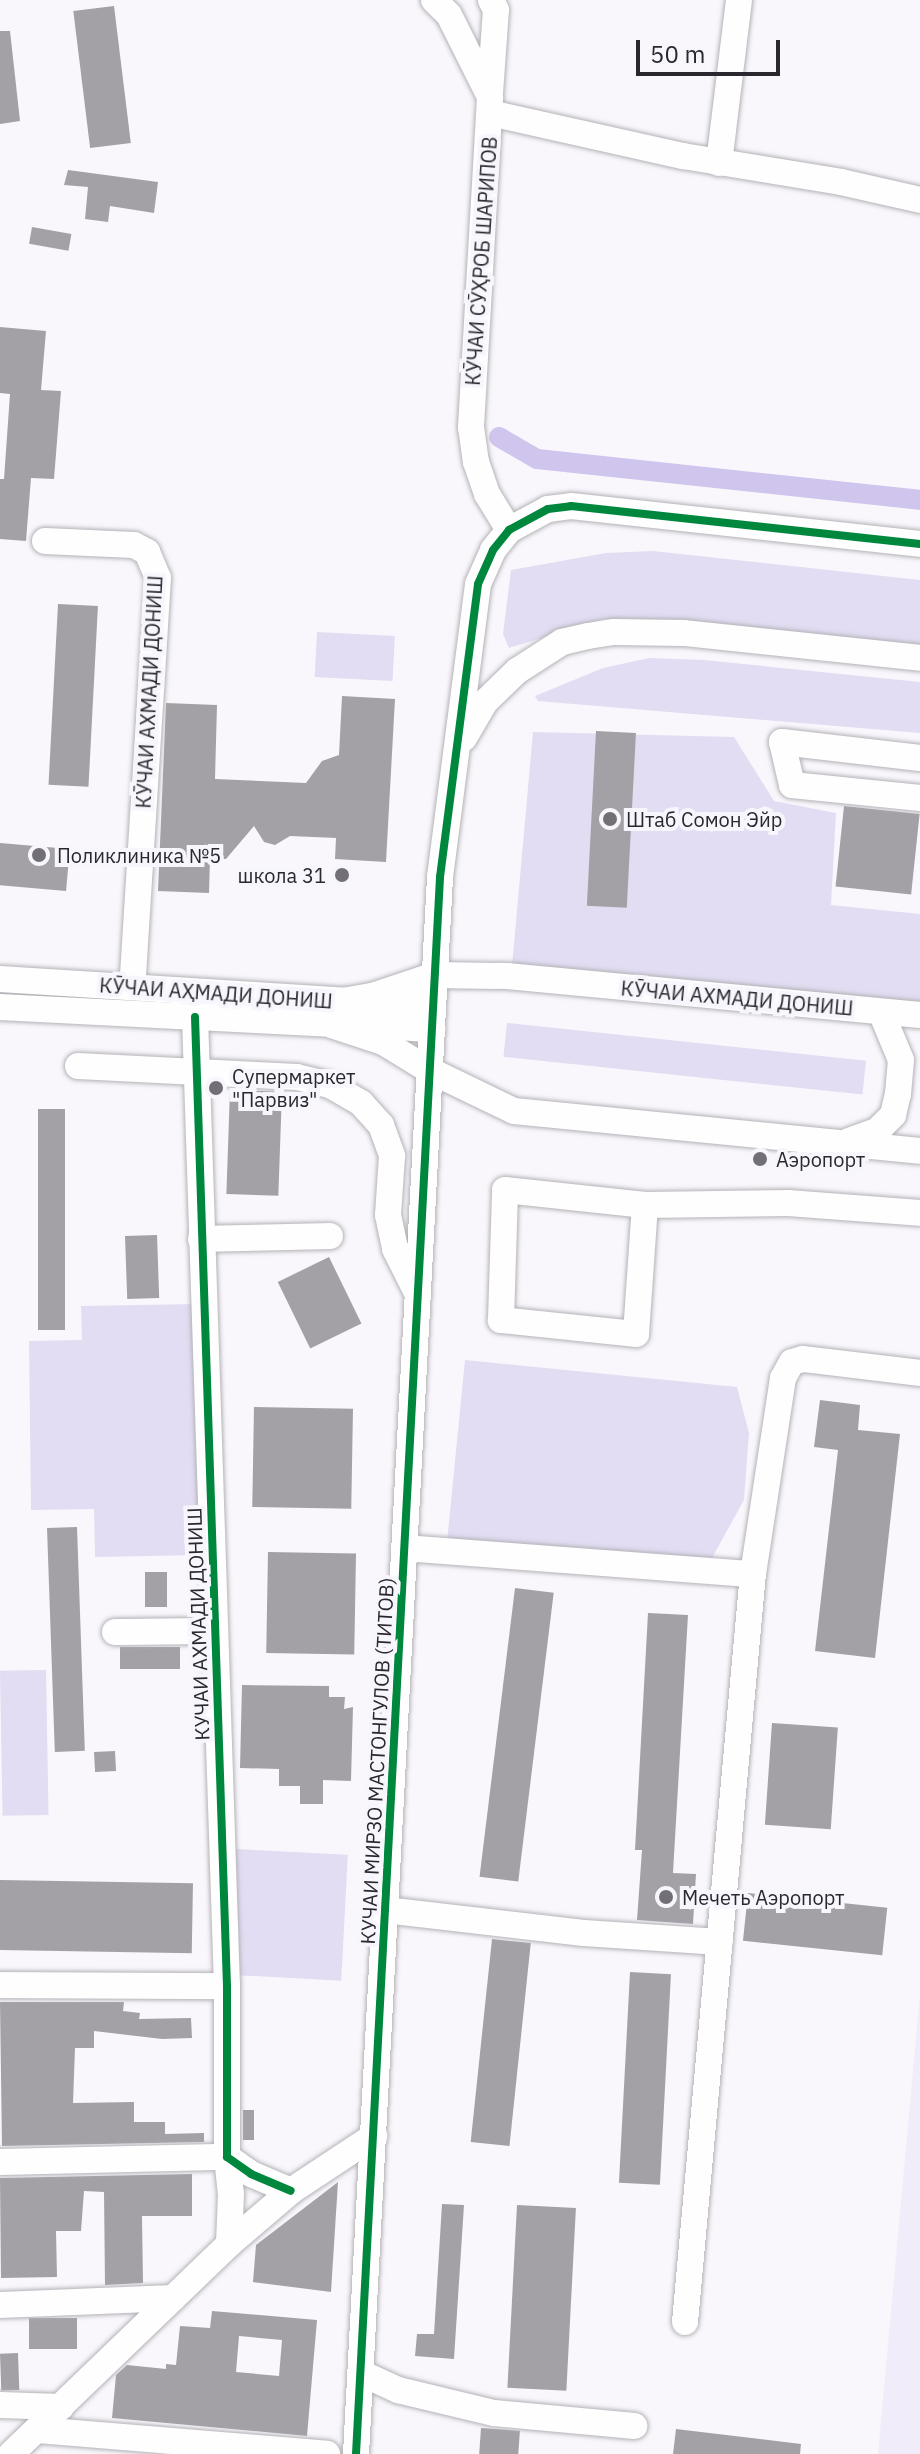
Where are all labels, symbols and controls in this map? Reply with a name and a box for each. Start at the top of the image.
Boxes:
scale bar [640,24,784,74]
text: 50 m [650,38,705,70]
street label: КӮЧАИ СӮҲРОБ ШАРИПОВ [460,136,502,386]
street label: КӮЧАИ АХМАДИ ДОНИШ [131,575,167,809]
place label: Штаб Сомон Эйр [626,807,782,831]
marker: Штаб Сомон Эйр [601,810,619,828]
place label: Поликлиника №5 [57,843,221,867]
marker: Поликлиника №5 [28,844,50,866]
place label: школа 31 [238,863,326,887]
marker: школа 31 [333,866,351,884]
street label: КӮЧАИ АҲМАДИ ДОНИШ [98,973,334,1013]
street label: КӮЧАИ АХМАДИ ДОНИШ [620,976,854,1020]
place label: Супермаркет "Парвиз" [232,1064,355,1111]
marker: Супермаркет "Парвиз" [207,1079,225,1097]
place label: Аэропорт [776,1147,865,1171]
marker: Аэропорт [751,1150,769,1168]
street label: КУЧАИ АХМАДИ ДОНИШ [182,1507,214,1741]
street label: КУЧАИ МИРЗО МАСТОНГУЛОВ (ТИТОВ) [355,1577,399,1945]
place label: Мечеть Аэропорт [682,1885,845,1909]
marker: Мечеть Аэропорт [657,1888,675,1906]

